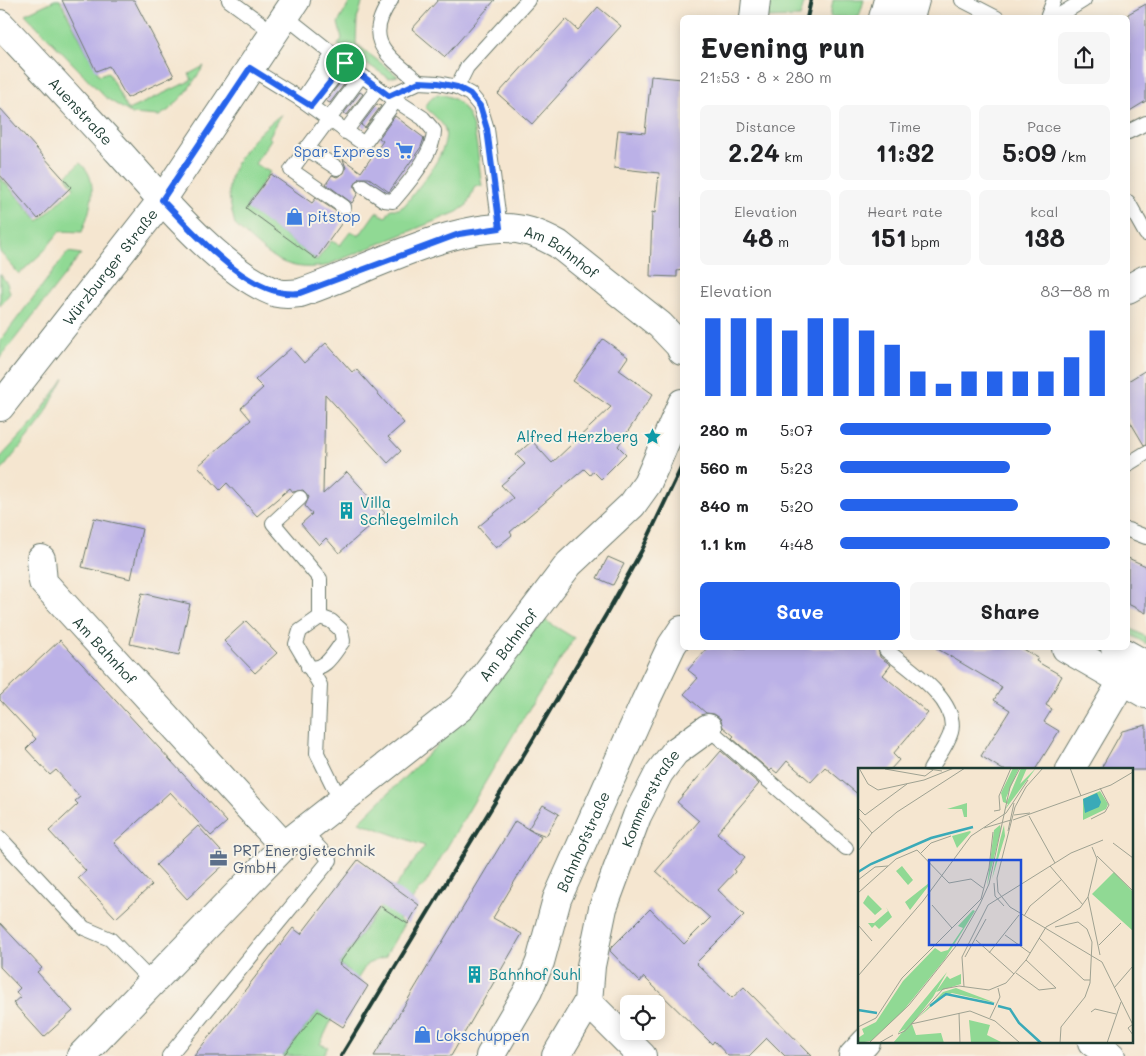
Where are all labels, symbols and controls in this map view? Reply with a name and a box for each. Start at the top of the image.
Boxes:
text: Evening run [700,29,865,65]
button: share [1058,32,1110,84]
pin [324,42,366,84]
icon: arrive [331,49,359,77]
text: 21:53 · 8 × 280 m [700,66,832,87]
street label: Auenstraße [45,73,118,149]
text: Distance [736,117,796,136]
text: Time [889,117,921,136]
text: Pace [1027,117,1061,136]
text: 2.24 [728,136,780,168]
text: 11:32 [875,136,935,168]
text: 5:09 [1002,136,1056,168]
place label: Spar Express [294,141,390,161]
supermarket icon: Spar Express [394,141,414,161]
text: km [780,147,803,166]
text: /km [1056,147,1086,166]
text: Elevation [734,202,797,221]
text: Heart rate [867,202,943,221]
text: kcal [1030,202,1058,221]
street label: Würzburger Straße [58,204,162,330]
shop icon: pitstop [284,206,304,226]
place label: pitstop [308,206,361,226]
street label: Am Bahnhof [522,221,604,283]
text: 48 [742,221,774,253]
text: 151 [870,221,907,253]
text: 138 [1024,221,1065,253]
text: m [774,232,789,251]
text: bpm [907,232,940,251]
text: Elevation [700,280,772,301]
text: 83–88 m [1041,280,1110,301]
text: 280 m [700,419,748,440]
text: 5:07 [780,419,813,440]
place label: Alfred Herzberg [516,426,638,446]
place icon: Alfred Herzberg [642,426,662,446]
text: 560 m [700,457,748,478]
text: 5:23 [780,457,813,478]
place label: Villa Schlegelmilch [360,492,458,529]
text: 840 m [700,495,749,516]
text: 5:20 [780,495,813,516]
building icon: Villa Schlegelmilch [336,501,356,521]
text: 1.1 km [700,533,746,554]
text: 4:48 [780,533,813,554]
button: Save [700,582,900,640]
button: Share [910,582,1110,640]
street label: Am Bahnhof [474,604,542,685]
street label: Am Bahnhof [69,611,142,689]
street label: Kommerstraße [616,745,684,850]
inset map [858,768,1134,1044]
street label: Bahnhofstraße [552,788,614,895]
place label: PRT Energietechnik GmbH [233,840,375,877]
office icon: PRT Energietechnik GmbH [209,849,229,869]
building icon: Bahnhof Suhl [465,964,485,984]
place label: Bahnhof Suhl [489,964,581,984]
map controls [620,995,665,1040]
button: locate [620,995,665,1040]
shop icon: Lokschuppen [412,1025,432,1045]
place label: Lokschuppen [436,1025,530,1045]

